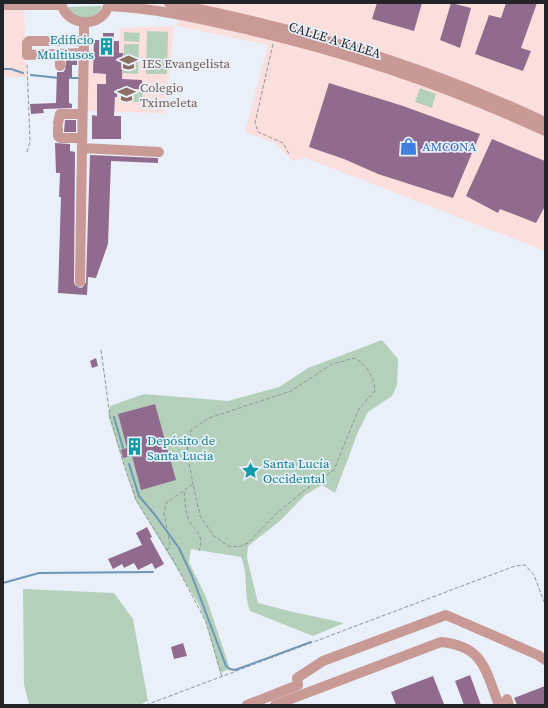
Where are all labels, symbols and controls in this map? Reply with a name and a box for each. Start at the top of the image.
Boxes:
street label: CALLE A KALEA [287,18,384,62]
place label: Edificio Multiusos [37,31,94,63]
building icon: Edificio Multiusos [97,36,117,56]
school or university icon: IES Evangelista [119,53,139,73]
place label: IES Evangelista [142,55,230,72]
place label: Colegio Tximeleta [140,79,198,111]
school or university icon: Colegio Tximeleta [117,84,137,104]
shop icon: AMCONA [399,136,419,156]
place label: AMCONA [422,138,477,155]
place label: Depósito de Santa Lucia [147,432,216,464]
building icon: Depósito de Santa Lucia [124,437,144,457]
place label: Santa Lucía Occidental [263,455,330,487]
place icon: Santa Lucía Occidental [240,460,260,480]

